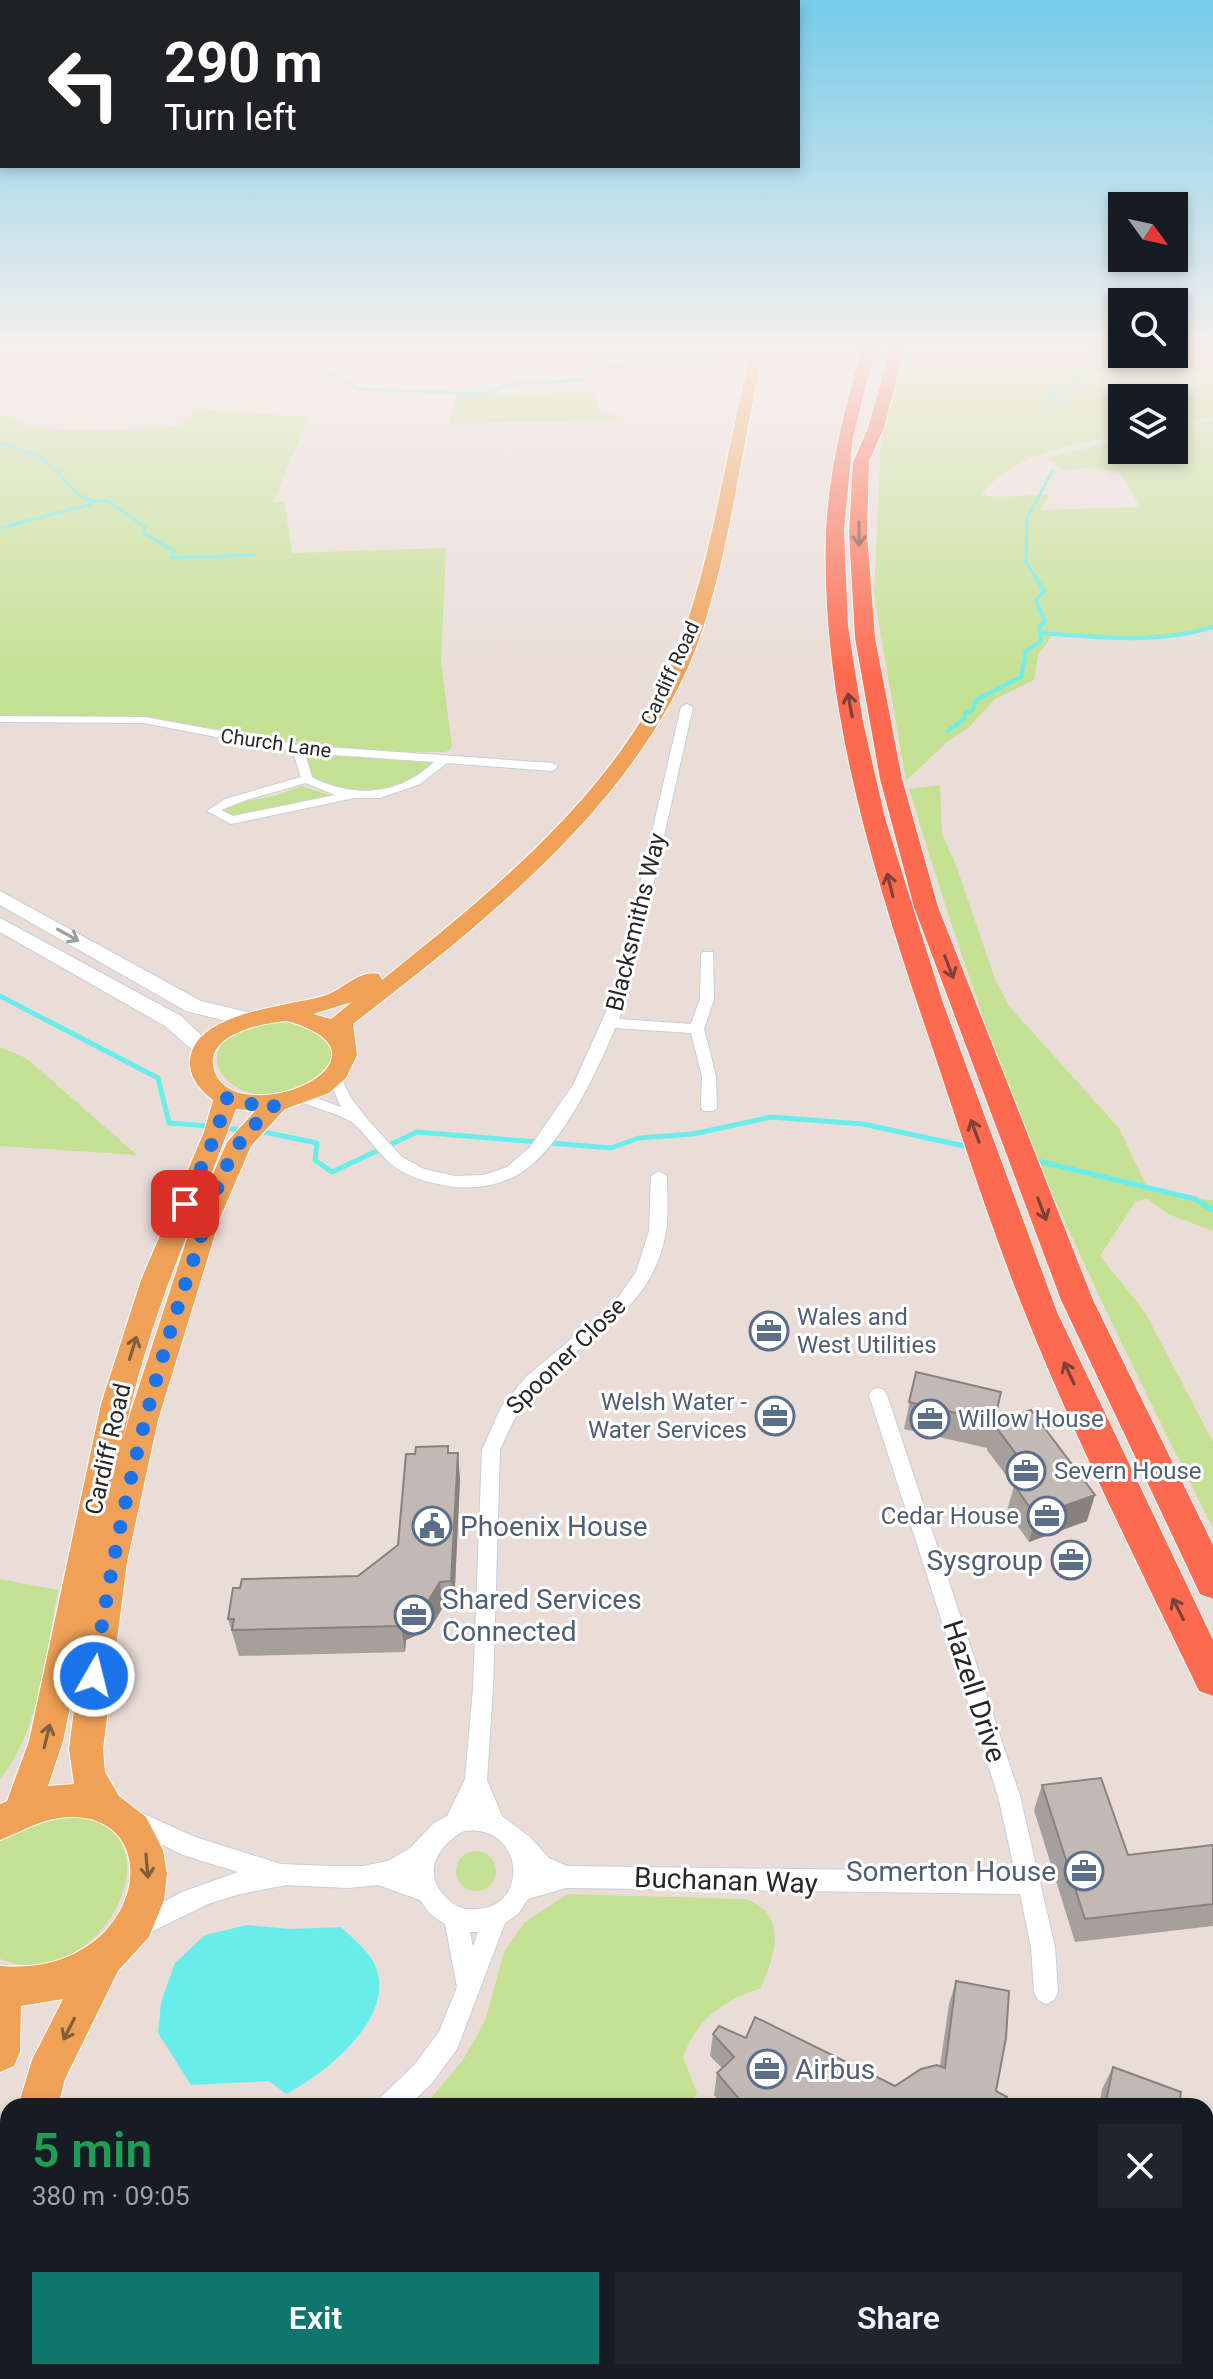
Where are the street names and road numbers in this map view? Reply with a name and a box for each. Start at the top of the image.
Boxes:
street label: Cardiff Road [636,617,704,729]
street label: Church Lane [219,723,333,763]
street label: Blacksmiths Way [600,830,672,1014]
street label: Spooner Close [500,1292,632,1420]
street label: Cardiff Road [79,1381,137,1517]
street label: Hazell Drive [936,1616,1013,1766]
street label: Buchanan Way [633,1861,818,1900]

